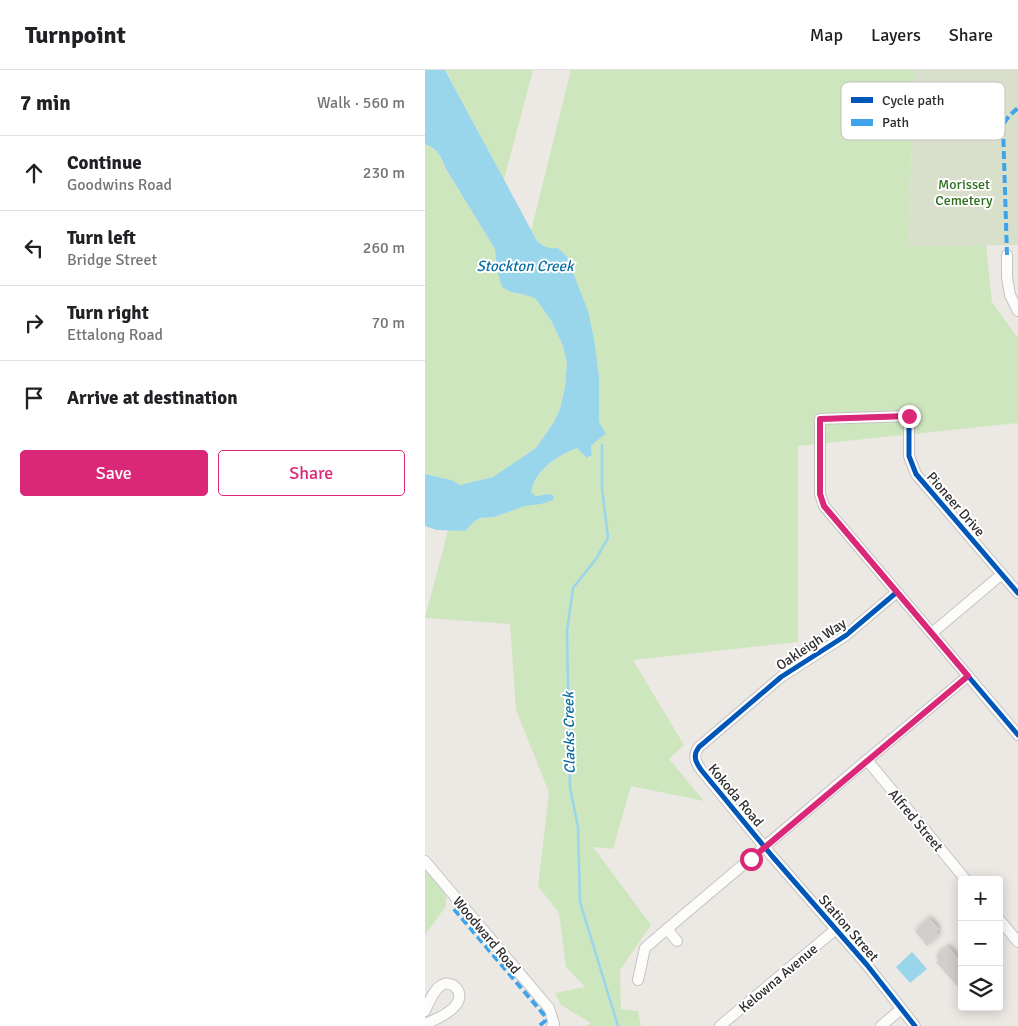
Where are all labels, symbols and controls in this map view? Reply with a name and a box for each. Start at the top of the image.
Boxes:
text: Turnpoint [25,20,126,50]
text: Map [810,24,843,46]
text: Layers [871,24,921,46]
text: Share [949,24,993,46]
legend [841,82,1005,140]
text: 7 min [20,90,71,116]
text: Cycle path [882,92,944,109]
text: Walk · 560 m [317,93,405,113]
text: Path [882,114,909,131]
text: Continue [67,151,142,175]
icon: ahead [20,159,48,187]
text: 230 m [363,163,405,183]
text: Goodwins Road [67,175,172,195]
park label: Morisset Cemetery [935,176,993,209]
text: Turn left [67,226,136,250]
icon: left [20,234,48,262]
text: 260 m [363,238,405,258]
text: Bridge Street [67,250,157,270]
water label: Stockton Creek [476,257,575,275]
text: Turn right [67,301,149,325]
icon: right [20,309,48,337]
text: 70 m [371,313,405,333]
text: Ettalong Road [67,325,163,345]
icon: arrive [20,384,48,412]
text: Arrive at destination [67,386,238,410]
route end [898,405,921,428]
button: Save [20,450,208,496]
button: Share [218,450,405,496]
street label: Pioneer Drive [923,468,988,540]
street label: Oakleigh Way [773,615,850,674]
water label: Clacks Creek [559,690,579,774]
street label: Kokoda Road [704,760,767,830]
street label: Alfred Street [885,786,947,855]
route start [740,848,763,871]
map controls [958,876,1003,1011]
button: + [958,876,1003,921]
street label: Station Street [815,891,882,965]
street label: Woodward Road [449,893,524,978]
button: − [958,921,1003,966]
street label: Kelowna Avenue [735,940,821,1016]
button: layers [958,966,1003,1011]

